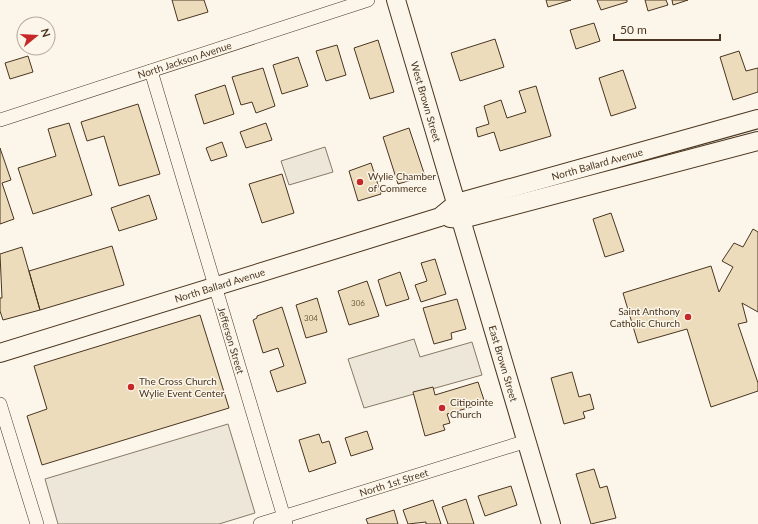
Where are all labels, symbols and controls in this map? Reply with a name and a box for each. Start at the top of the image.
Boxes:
north arrow [16,16,56,56]
scale bar [614,16,720,42]
text: 50 m [620,22,647,37]
text: N [38,27,53,39]
street label: North Jackson Avenue [136,39,233,81]
street label: West Brown Street [408,60,444,144]
street label: North Ballard Avenue [550,145,644,182]
place label: Wylie Chamber of Commerce [368,170,436,194]
marker: Wylie Chamber of Commerce [355,177,365,187]
street label: North Ballard Avenue [173,265,266,305]
house number: 306 [351,298,365,308]
street label: Jefferson Street [216,305,247,376]
place label: Saint Anthony Catholic Church [610,305,681,329]
marker: Saint Anthony Catholic Church [683,312,693,322]
house number: 304 [304,313,318,323]
street label: East Brown Street [487,324,521,403]
place label: The Cross Church Wylie Event Center [139,375,225,399]
marker: The Cross Church Wylie Event Center [126,382,136,392]
place label: Citipointe Church [450,396,493,420]
marker: Citipointe Church [437,403,447,413]
street label: North 1st Street [358,466,430,499]

